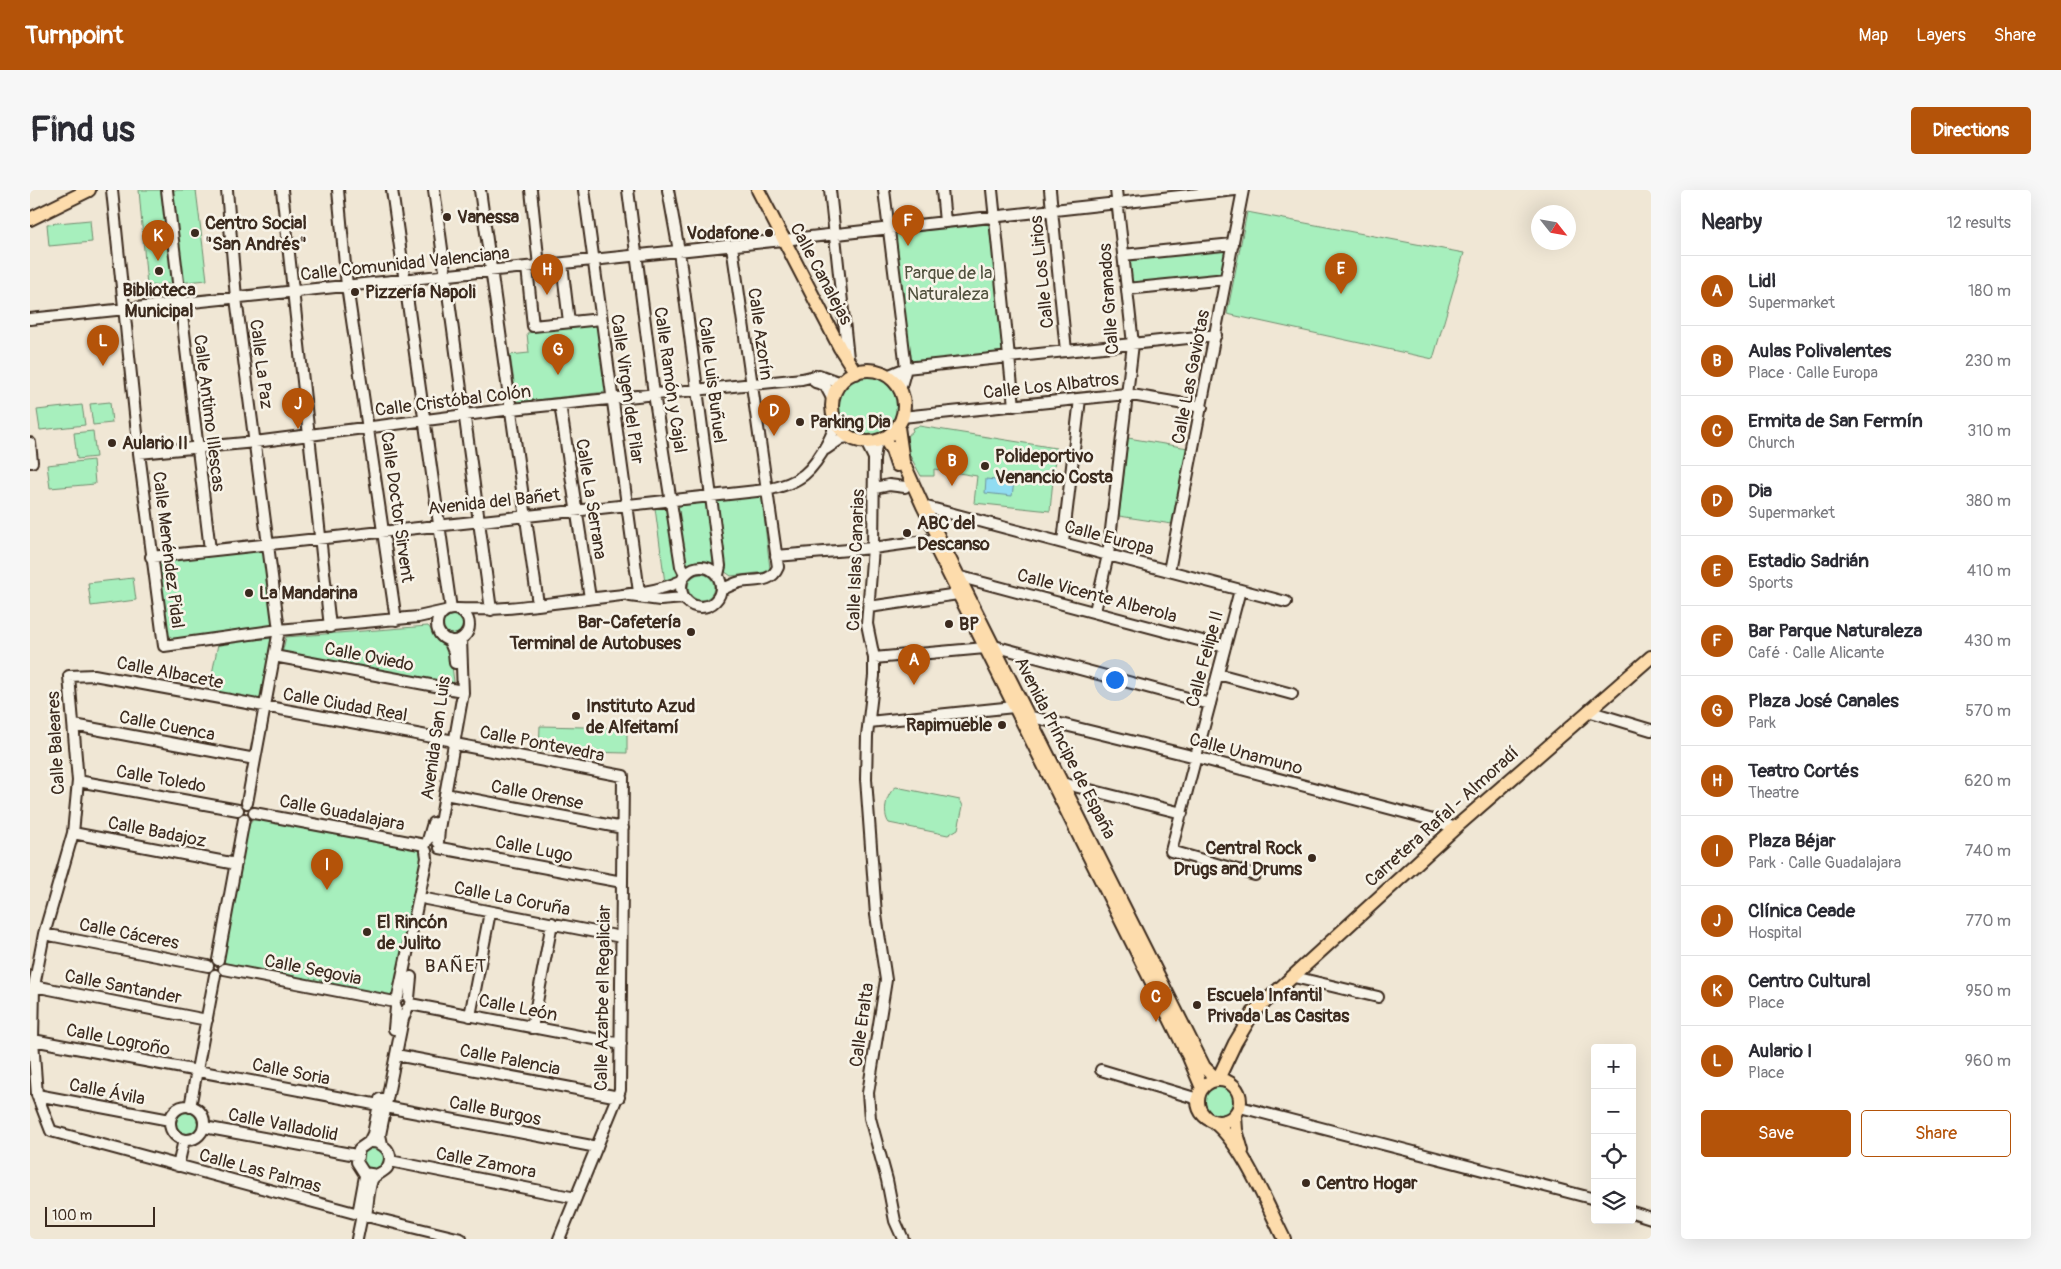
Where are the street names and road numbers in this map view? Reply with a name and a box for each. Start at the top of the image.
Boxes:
street label: Calle Los Lirios [1025,214,1059,330]
street label: Calle Canalejas [785,219,857,329]
street label: Calle Comunidad Valenciana [299,242,511,286]
street label: Calle Granados [1094,242,1124,356]
street label: Calle Azorín [742,286,778,382]
street label: Calle Ramón y Cajal [648,305,692,455]
street label: Calle Las Gaviotas [1167,308,1215,446]
street label: Calle Virgen del Pilar [605,313,649,466]
street label: Calle Luis Buñuel [693,316,731,444]
street label: Calle La Paz [244,318,278,410]
street label: Calle Antimo Illescas [188,333,230,493]
street label: Calle Los Albatros [982,367,1120,405]
street label: Calle Cristóbal Colón [374,380,532,422]
street label: Calle Doctor Sirvent [375,430,419,585]
street label: Calle La Serrana [570,437,612,561]
street label: Calle Menéndez Pidal [147,470,189,630]
street label: Avenida del Bañet [427,484,562,520]
street label: Calle Islas Canarias [842,489,870,631]
street label: Calle Europa [1062,515,1156,561]
street label: Calle Vicente Alberola [1015,564,1179,628]
street label: Calle Felipe II [1181,608,1229,710]
street label: Calle Oviedo [322,637,416,677]
street label: Calle Albacete [115,651,225,695]
street label: Avenida Príncipe de España [1009,653,1121,843]
street label: Avenida San Luis [416,675,456,801]
street label: Calle Ciudad Real [281,683,409,727]
street label: Calle Baleares [42,691,70,795]
street label: Calle Cuenca [117,705,217,747]
street label: Calle Pontevedra [477,721,607,767]
street label: Calle Unamuno [1187,728,1306,780]
street label: Carretera Rafal - Almoradí [1360,742,1524,892]
street label: Calle Toledo [114,760,208,798]
street label: Calle Orense [489,775,585,815]
street label: Calle Guadalajara [277,790,407,836]
street label: Calle Badajoz [106,811,208,853]
street label: Calle Lugo [493,830,575,868]
street label: Calle La Coruña [452,876,572,922]
street label: Calle Azarbe el Regaliciar [590,904,616,1091]
street label: Calle Cáceres [77,913,181,955]
street label: Calle Segovia [262,949,364,991]
street label: Calle Santander [63,964,184,1010]
street label: Calle Eralta [845,981,879,1069]
street label: Calle León [477,989,559,1027]
street label: Calle Logroño [64,1019,172,1061]
street label: Calle Palencia [458,1039,562,1081]
street label: Calle Soria [250,1053,332,1091]
street label: Calle Ávila [67,1073,147,1111]
street label: Calle Burgos [447,1091,543,1131]
street label: Calle Valladolid [226,1103,340,1147]
street label: Calle Zamora [434,1142,538,1184]
street label: Calle Las Palmas [196,1144,324,1198]

